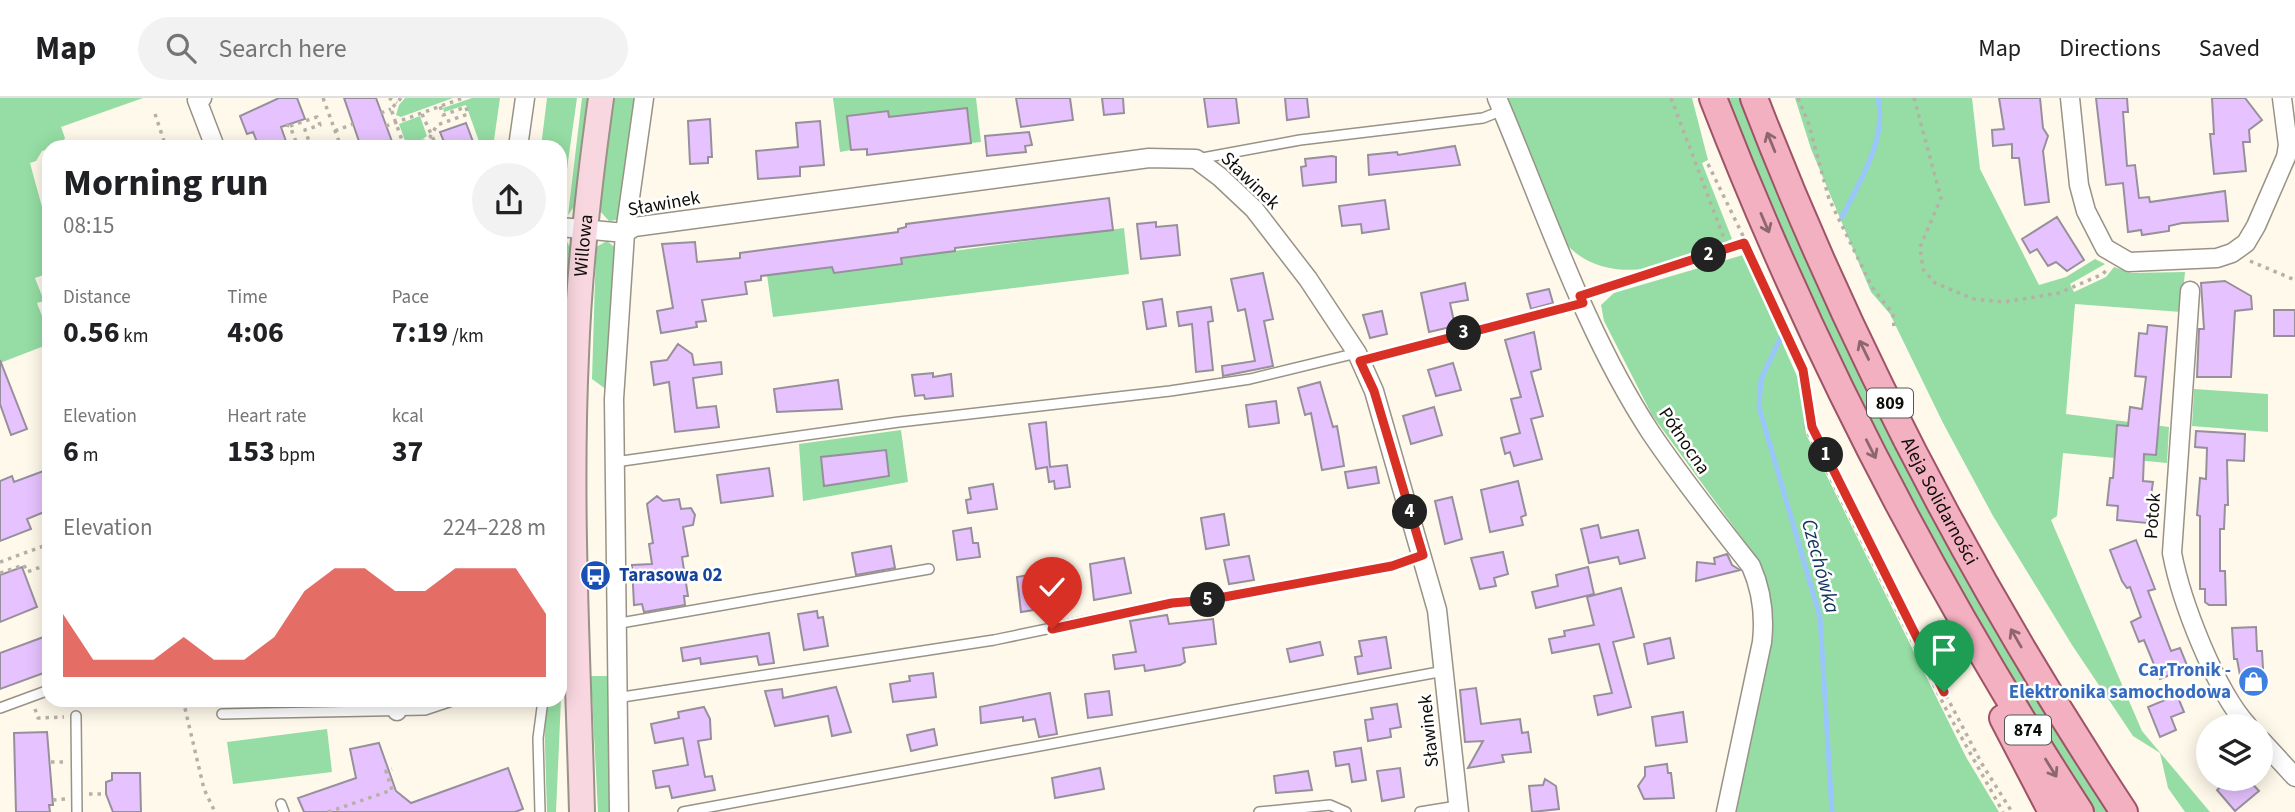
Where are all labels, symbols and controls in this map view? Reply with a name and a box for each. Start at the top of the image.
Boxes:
search box [138,17,628,80]
text: Map [35,25,96,72]
icon: search [162,29,200,67]
text: Search here [218,30,347,67]
text: Map [1978,31,2021,66]
text: Directions [2059,31,2161,66]
text: Saved [2199,31,2260,66]
one-way arrow [1764,132,1777,153]
street label: Sławinek [1214,146,1286,216]
text: Morning run [63,156,268,210]
button: share [472,163,546,237]
street label: Sławinek [626,184,703,224]
text: 08:15 [63,209,114,242]
one-way arrow [1759,212,1772,234]
street label: Willowa [567,213,600,278]
pin: 2 [1692,238,1726,272]
text: 2 [1703,241,1714,268]
text: Distance [63,284,131,311]
text: Time [227,284,267,311]
text: Pace [392,284,429,311]
text: 0.56 [63,311,120,354]
text: 4:06 [227,311,284,354]
text: 7:19 [392,311,448,354]
pin: 3 [1446,316,1482,350]
text: 3 [1458,319,1469,346]
text: km [120,323,149,350]
text: /km [448,323,484,350]
one-way arrow [1856,340,1870,361]
road number: 809 [1867,388,1913,418]
street label: Północna [1652,402,1716,480]
text: Elevation [63,403,137,430]
text: Heart rate [227,403,306,430]
text: kcal [392,403,424,430]
text: 6 [63,430,79,473]
text: 153 [227,430,275,473]
text: 37 [392,430,423,473]
street label: Aleja Solidarności [1894,432,1985,570]
pin: 1 [1808,438,1843,472]
one-way arrow [1865,438,1879,459]
text: 1 [1820,441,1831,468]
text: m [79,442,98,469]
text: bpm [275,442,315,469]
street label: Potok [2138,491,2168,540]
pin: 4 [1392,494,1428,530]
text: 4 [1404,498,1415,525]
text: Elevation [63,511,153,544]
text: 224–228 m [443,511,546,544]
water label: Czechówka [1794,515,1848,617]
pin [1022,557,1082,629]
bus stop icon: Tarasowa 02 [579,558,613,592]
place label: Tarasowa 02 [619,562,723,589]
icon: check [1033,568,1071,606]
pin: 5 [1190,582,1226,618]
text: 5 [1202,586,1213,613]
pin [1914,620,1974,692]
one-way arrow [2009,628,2023,648]
icon: arrive [1925,631,1963,669]
place label: CarTronik - Elektronika samochodowa [2009,657,2231,706]
shop icon: CarTronik - Elektronika samochodowa [2237,664,2271,698]
street label: Sławinek [1412,693,1446,769]
map controls [2196,714,2273,791]
button: layers [2196,714,2273,791]
road number: 874 [2005,716,2051,744]
one-way arrow [2044,758,2059,777]

